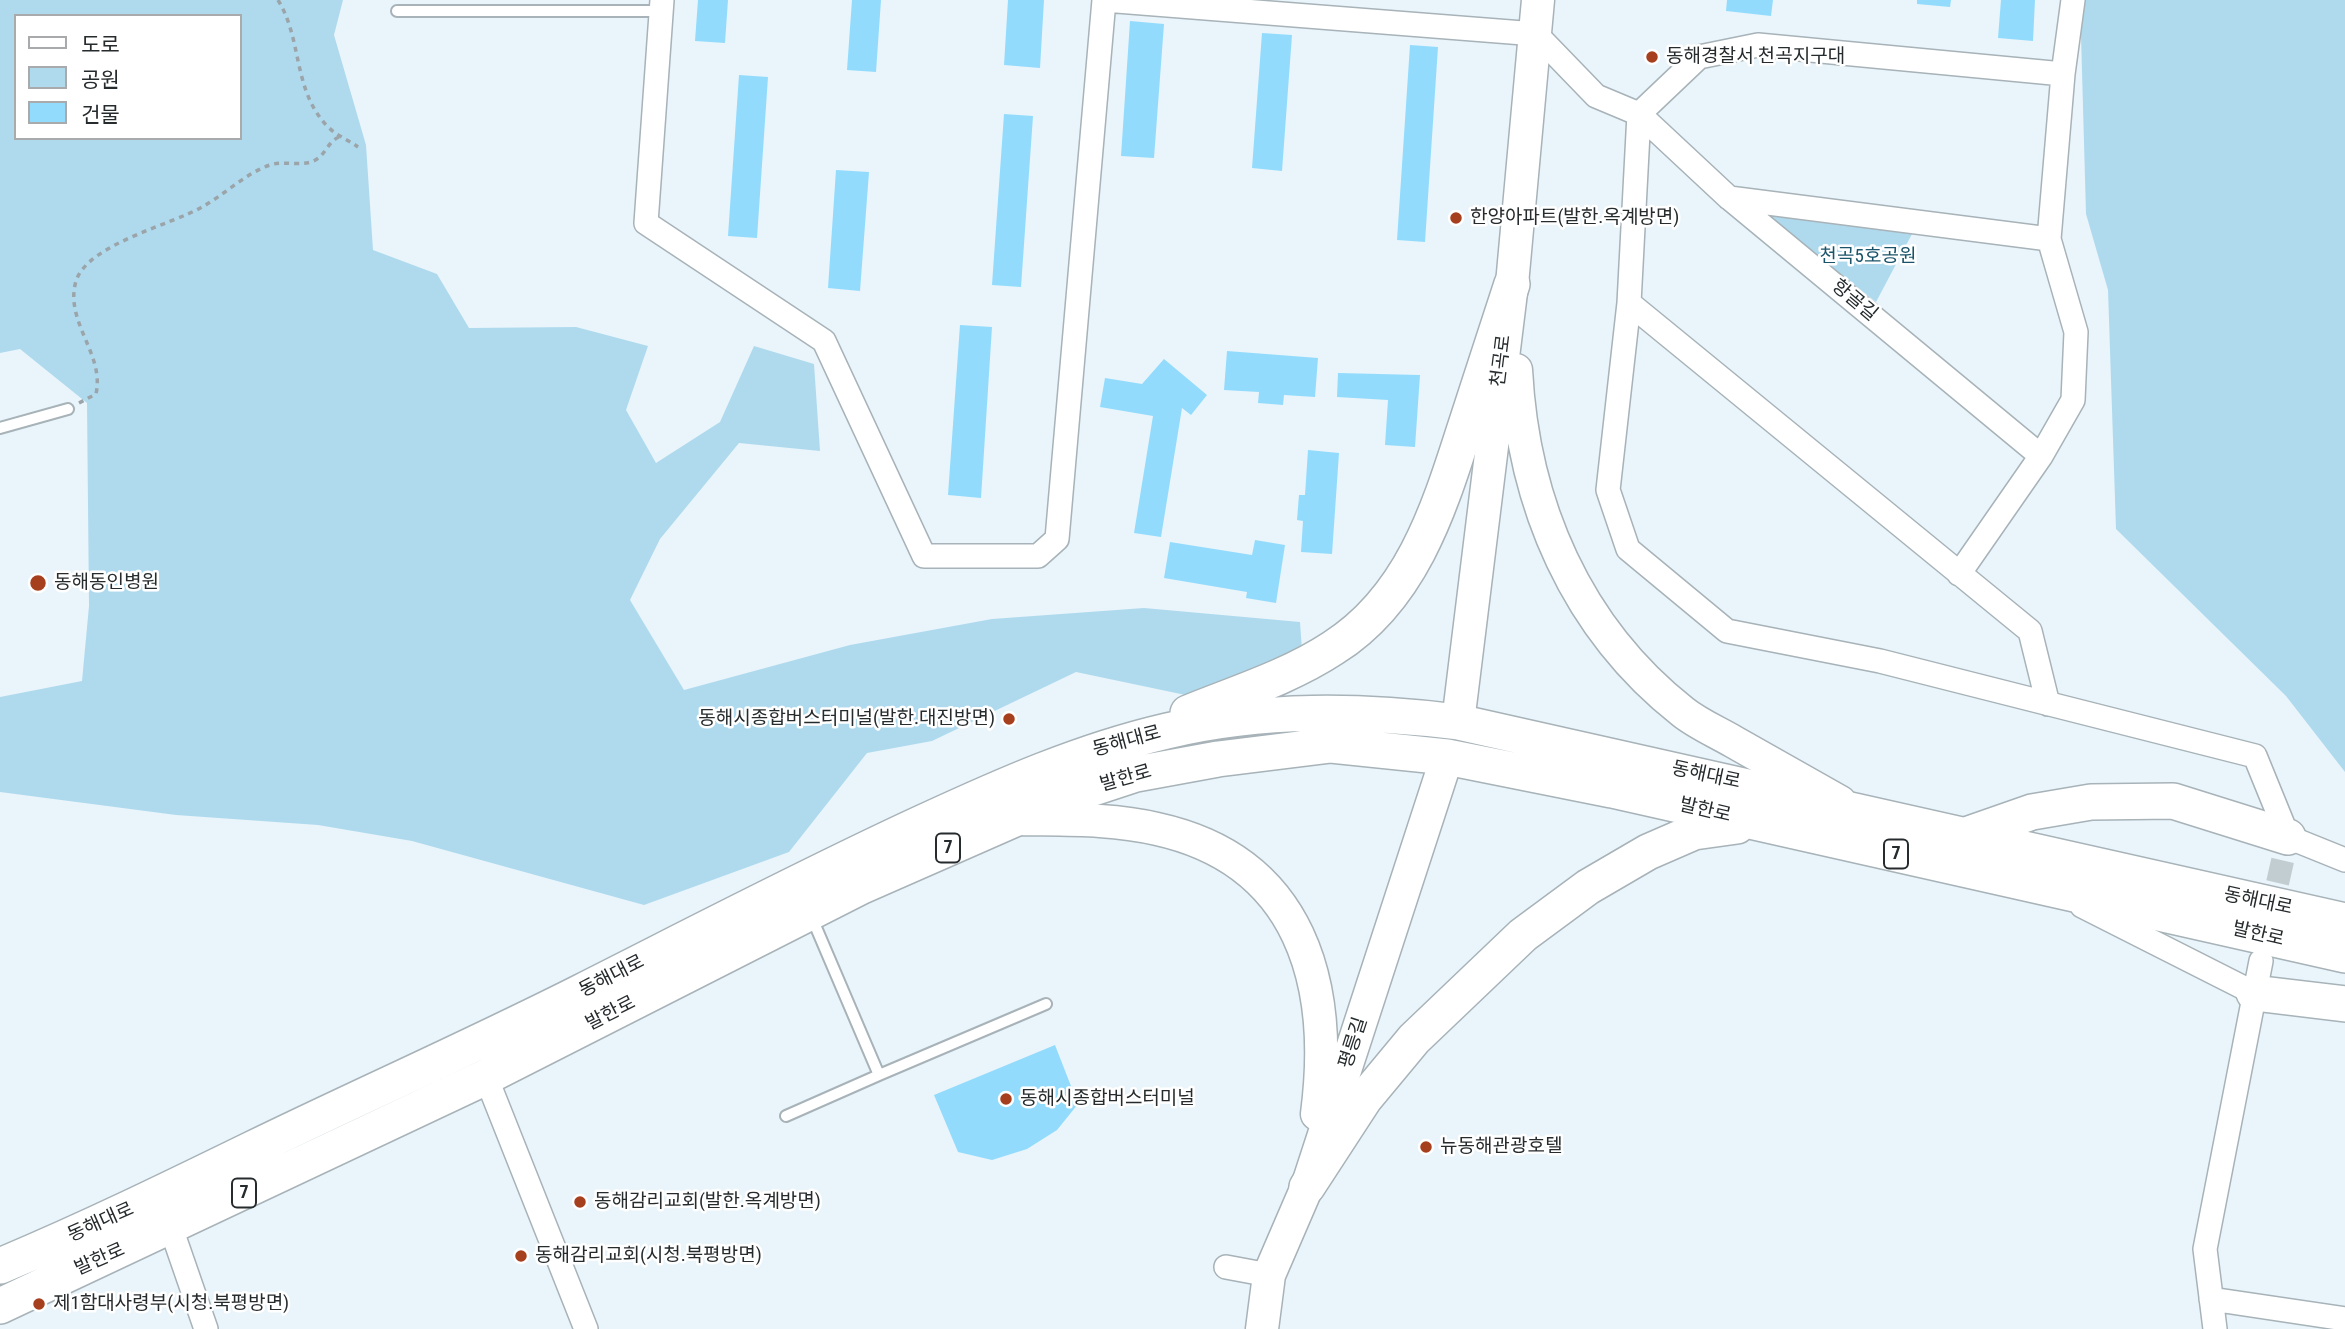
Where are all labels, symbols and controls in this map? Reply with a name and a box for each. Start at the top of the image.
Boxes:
legend [14,14,242,140]
text: 도로 [81,33,120,57]
place label: 동해경찰서 천곡지구대 [1666,46,1845,68]
marker: 동해경찰서 천곡지구대 [1644,49,1660,65]
text: 공원 [81,68,120,92]
text: 건물 [81,103,120,127]
place label: 한양아파트(발한.옥계방면) [1470,207,1679,229]
marker: 한양아파트(발한.옥계방면) [1448,210,1464,226]
park label: 천곡5호공원 [1820,246,1916,268]
street label: 항골길 [1827,275,1881,327]
street label: 천곡로 [1487,334,1517,388]
place label: 동해동인병원 [54,572,159,594]
marker: 동해동인병원 [28,573,48,593]
place label: 동해시종합버스터미널(발한.대진방면) [698,708,995,730]
marker: 동해시종합버스터미널(발한.대진방면) [1001,711,1017,727]
street label: 동해대로 [1090,722,1164,762]
street label: 동해대로 [1669,758,1743,794]
street label: 발한로 [1098,761,1154,797]
street label: 발한로 [1677,794,1733,828]
road number: 7 [936,834,960,862]
road number: 7 [1884,840,1908,868]
street label: 동해대로 [2221,884,2295,920]
street label: 발한로 [2230,918,2286,952]
street label: 동해대로 [576,951,648,1003]
street label: 발한로 [582,992,640,1036]
street label: 평릉길 [1335,1015,1373,1071]
place label: 동해시종합버스터미널 [1020,1088,1195,1110]
marker: 동해시종합버스터미널 [998,1091,1014,1107]
place label: 뉴동해관광호텔 [1440,1136,1562,1158]
marker: 뉴동해관광호텔 [1418,1139,1434,1155]
road number: 7 [232,1178,256,1208]
place label: 동해감리교회(발한.옥계방면) [594,1191,821,1213]
marker: 동해감리교회(발한.옥계방면) [572,1194,588,1210]
street label: 동해대로 [64,1198,138,1248]
street label: 발한로 [71,1239,129,1281]
place label: 동해감리교회(시청.북평방면) [535,1245,762,1267]
marker: 동해감리교회(시청.북평방면) [513,1248,529,1264]
place label: 제1함대사령부(시청.북평방면) [53,1293,289,1315]
marker: 제1함대사령부(시청.북평방면) [31,1296,47,1312]

